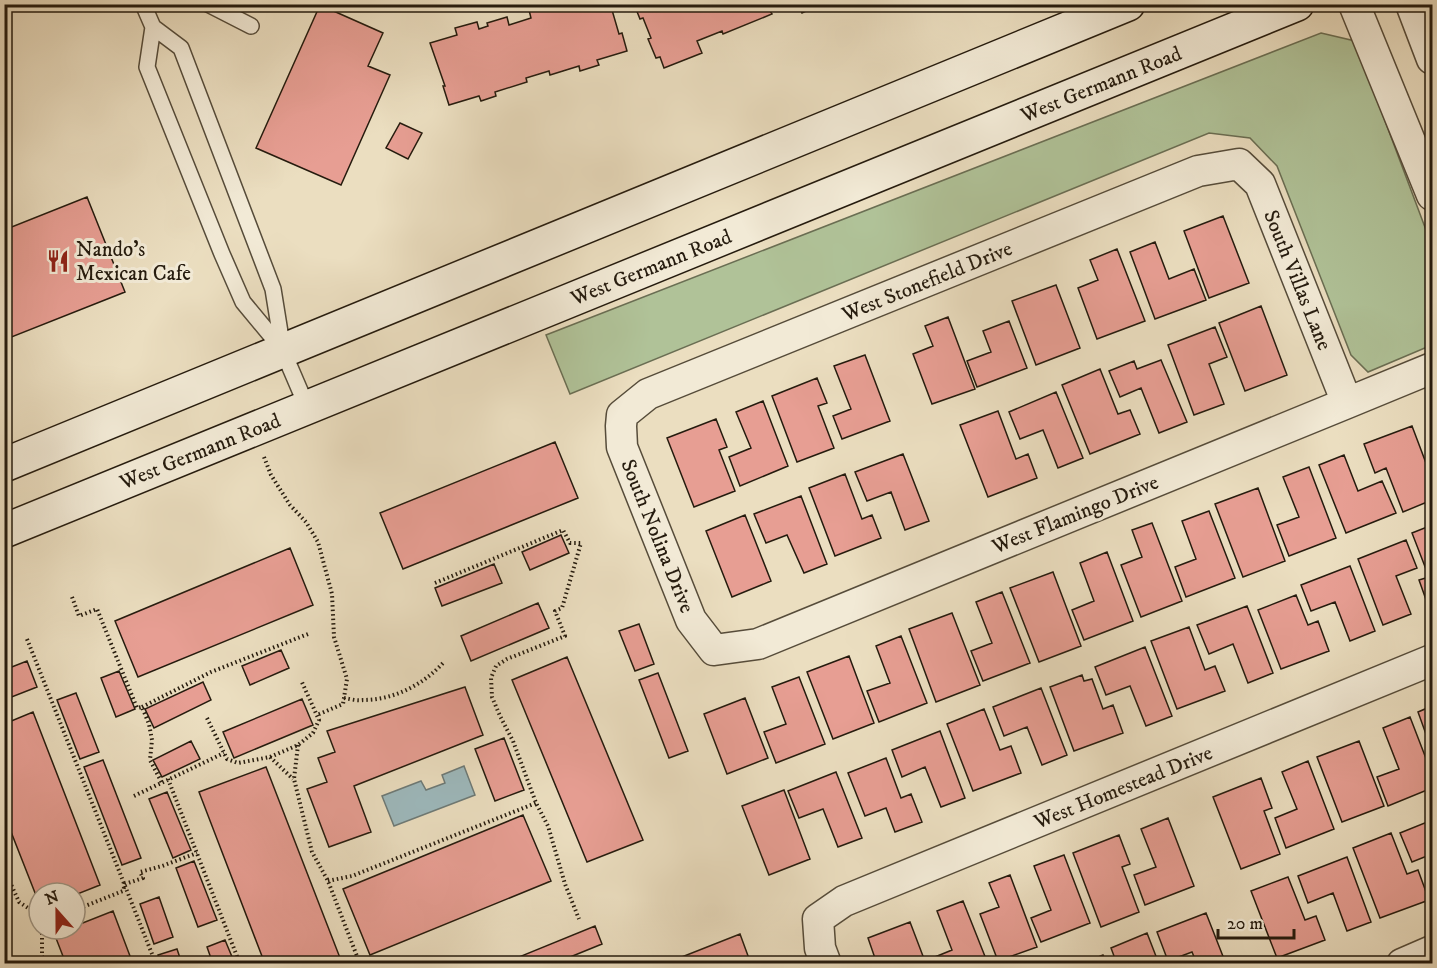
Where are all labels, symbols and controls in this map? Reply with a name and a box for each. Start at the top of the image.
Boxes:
street label: West Germann Road [1016,41,1186,129]
street label: South Villas Lane [1257,206,1337,355]
street label: West Germann Road [566,224,736,312]
street label: West Stonefield Drive [838,236,1017,328]
place label: Nando's Mexican Cafe [76,237,191,287]
restaurant icon: Nando's Mexican Cafe [45,248,71,274]
street label: West Germann Road [115,408,285,496]
street label: South Nolina Drive [614,456,700,617]
street label: West Flamingo Drive [987,470,1163,561]
street label: West Homestead Drive [1029,740,1217,836]
north arrow [27,881,87,941]
text: N [42,886,62,910]
scale bar [1218,902,1294,940]
text: 20 m [1227,913,1263,935]

